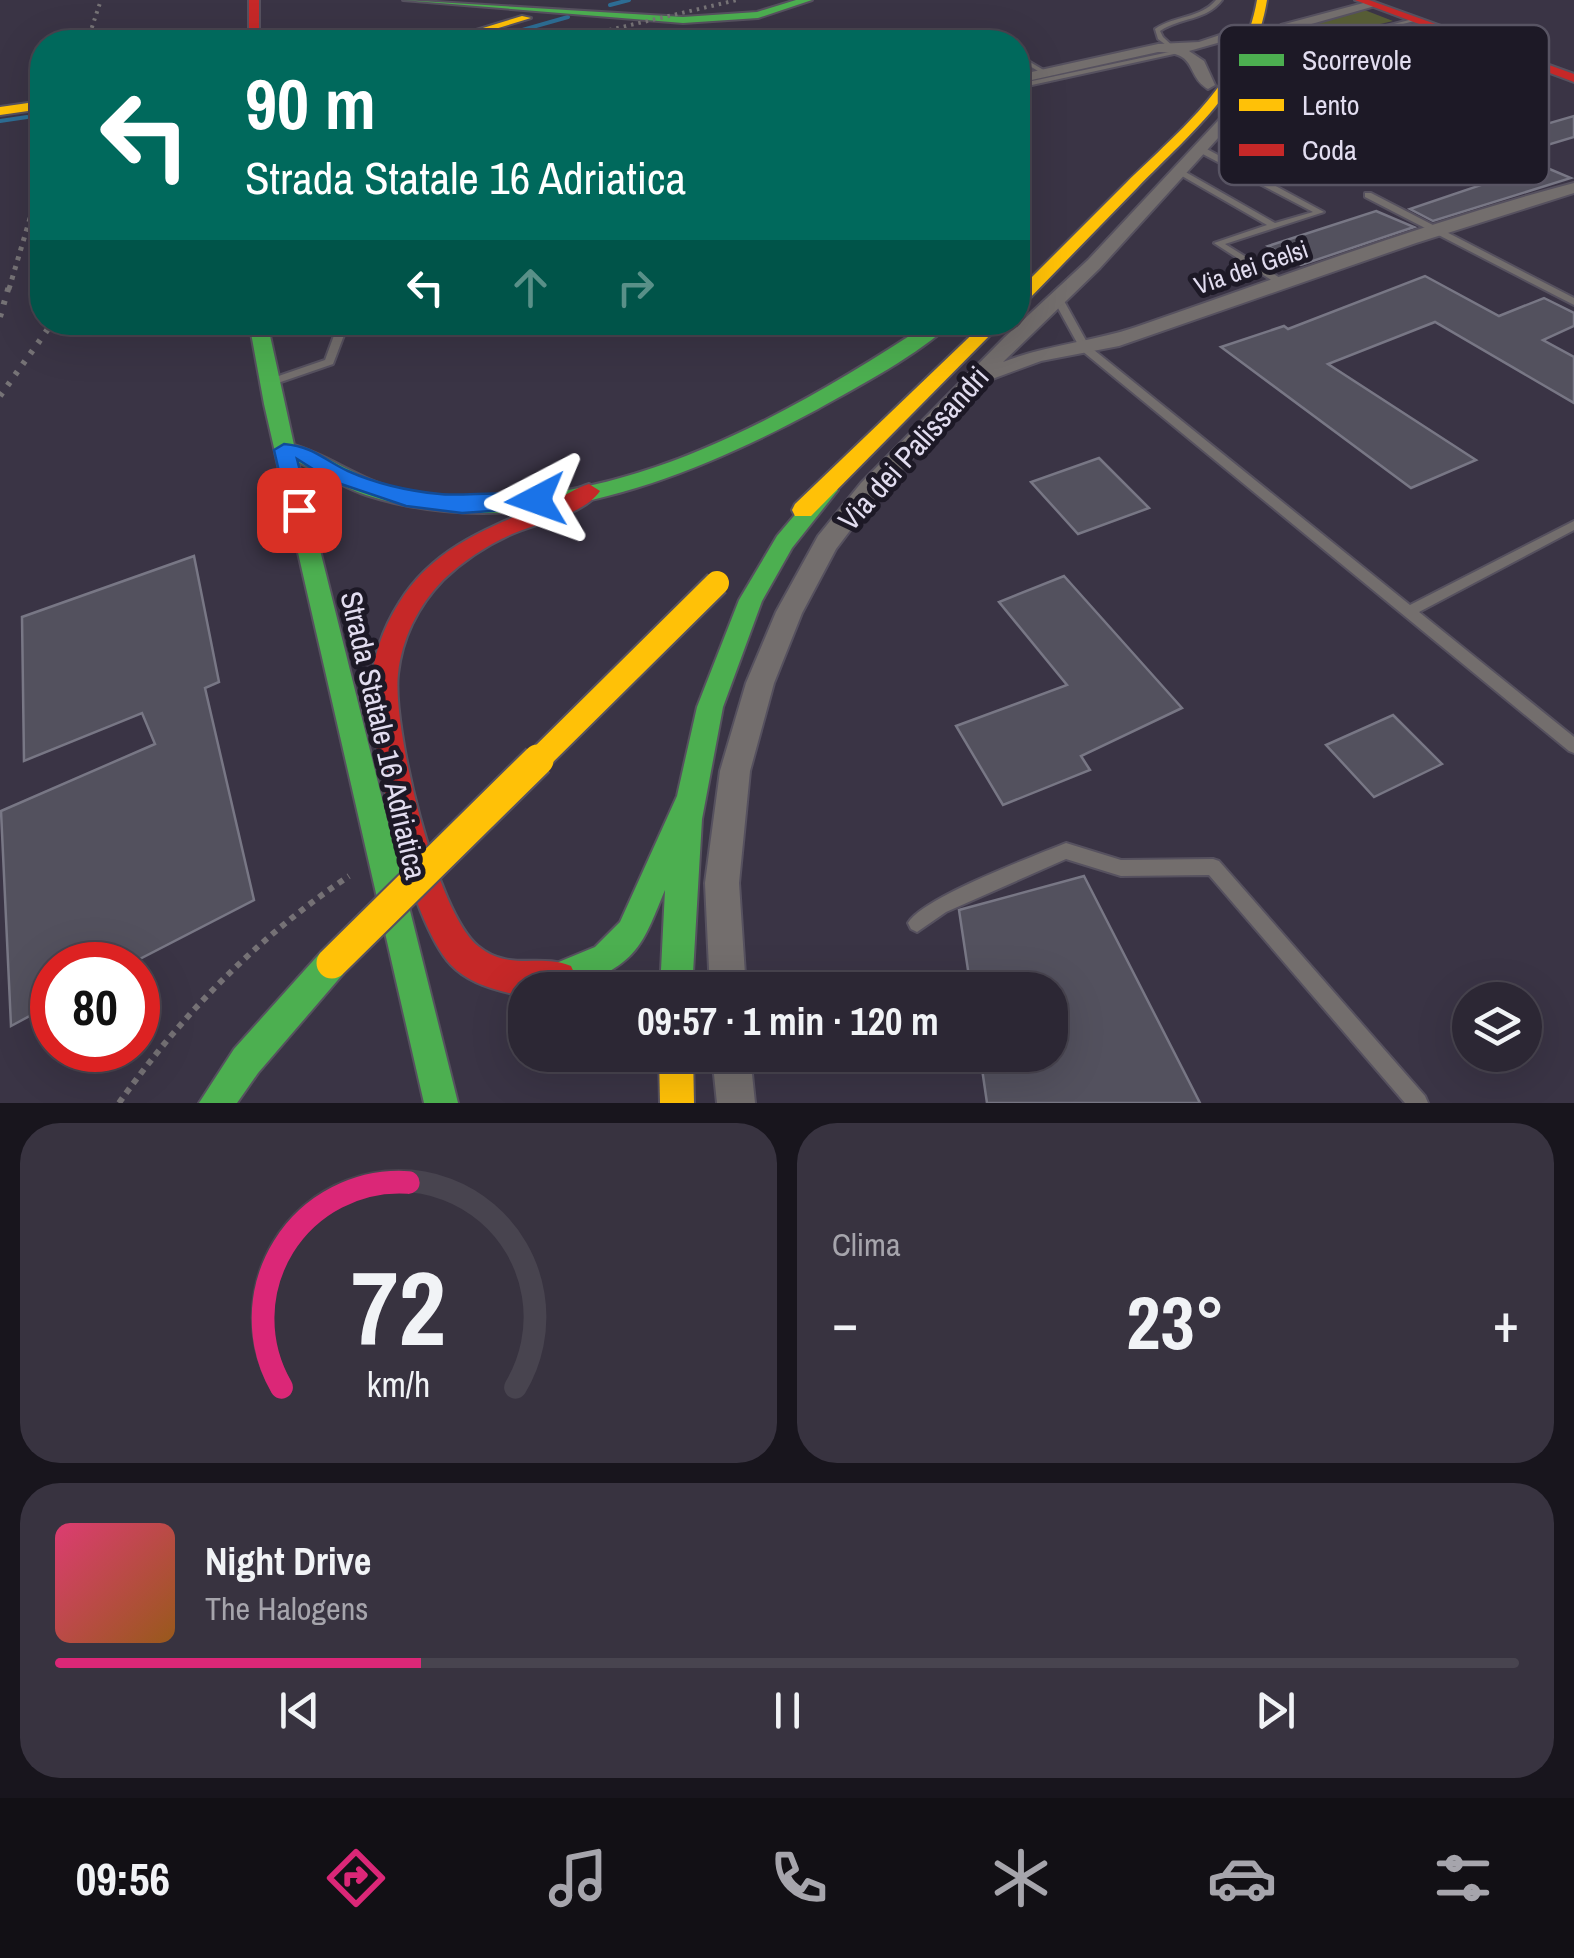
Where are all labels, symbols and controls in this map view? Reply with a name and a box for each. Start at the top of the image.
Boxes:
legend [1219,25,1549,185]
text: Scorrevole [1302,41,1412,79]
text: 90 m [245,57,376,151]
icon: left [80,70,210,200]
text: Lento [1302,86,1359,124]
text: Coda [1302,131,1357,169]
text: Strada Statale 16 Adriatica [245,147,686,208]
street label: Via dei Gelsi [1190,232,1312,302]
icon: left [398,260,453,315]
icon: ahead [503,260,558,315]
icon: right [608,260,663,315]
street label: Via dei Palissandri [829,358,997,538]
position arrow [484,448,588,552]
pin [257,468,342,553]
icon: arrive [272,483,327,538]
street label: Strada Statale 16 Adriatica [331,587,437,883]
speed limit sign: 80 [30,942,160,1072]
map controls [1452,982,1542,1072]
button: layers [1452,982,1542,1072]
text: 09:57 · 1 min · 120 m [637,996,939,1047]
text: Clima [832,1223,901,1266]
text: 72 [351,1237,446,1377]
text: 23° [1126,1271,1225,1372]
text: − [832,1285,858,1359]
text: + [1493,1285,1519,1359]
text: km/h [367,1360,430,1408]
text: Night Drive [205,1536,371,1587]
text: The Halogens [205,1587,368,1630]
icon: previous [272,1683,327,1738]
icon: pause [760,1683,815,1738]
icon: next [1248,1683,1303,1738]
icon: directions [321,1843,391,1913]
icon: music [543,1843,613,1913]
icon: phone [764,1843,834,1913]
icon: climate [986,1843,1056,1913]
icon: car [1207,1843,1277,1913]
icon: filters [1428,1843,1498,1913]
text: 09:56 [76,1848,170,1909]

